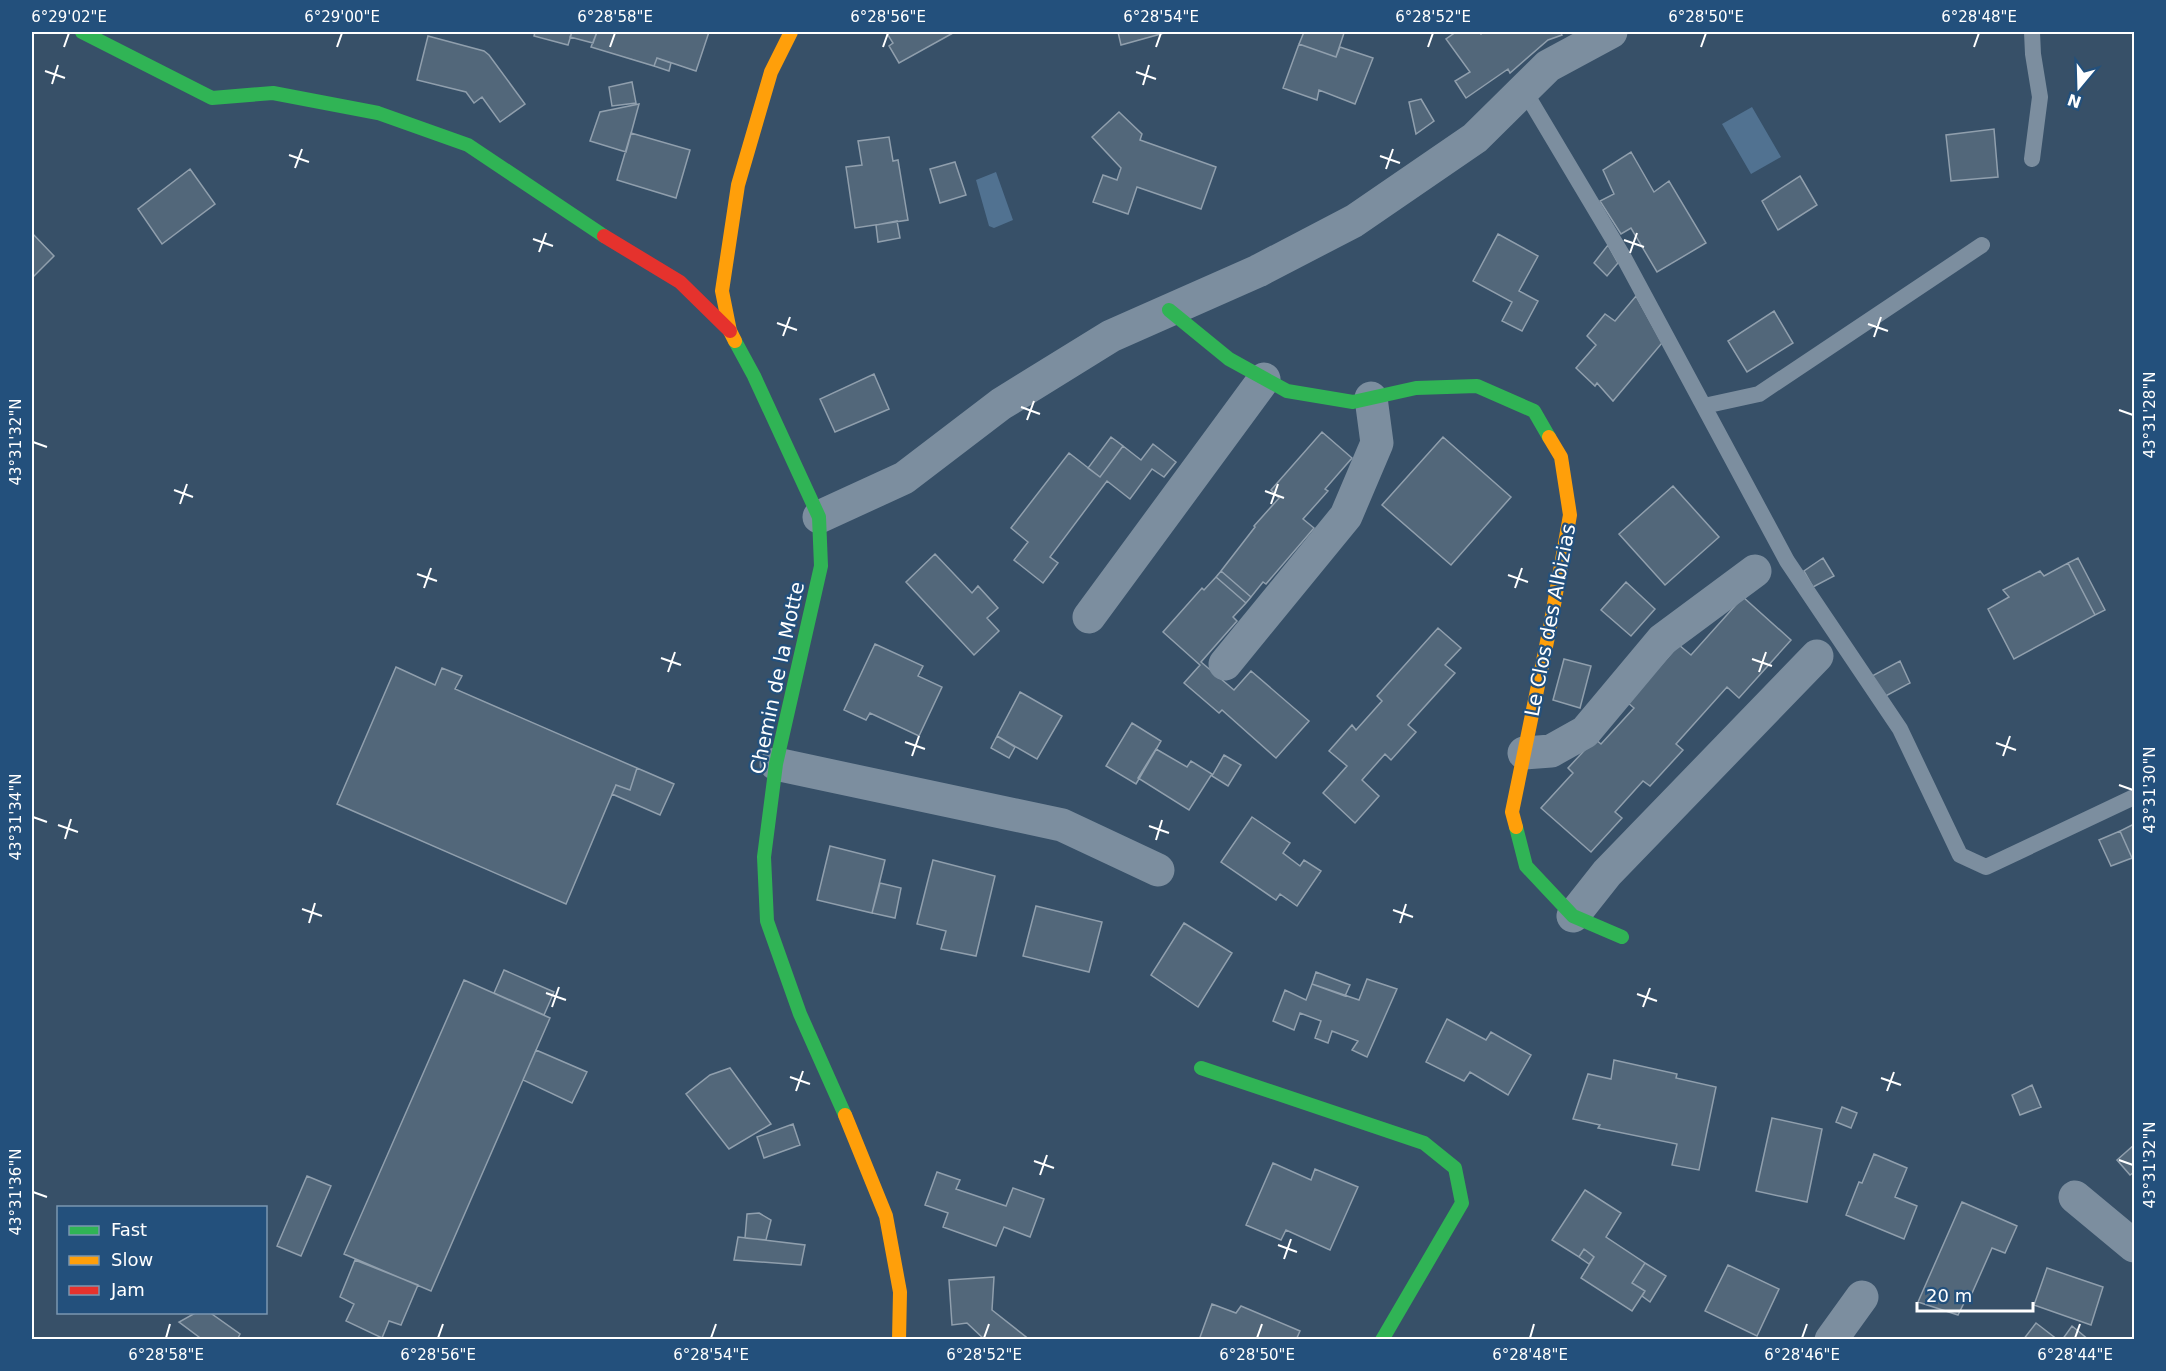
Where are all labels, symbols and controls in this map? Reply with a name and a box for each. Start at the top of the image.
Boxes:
text: 6°29'02"E [31,8,107,26]
text: 6°29'00"E [304,8,380,26]
text: 6°28'58"E [577,8,653,26]
text: 6°28'56"E [850,8,926,26]
text: 6°28'54"E [1123,8,1199,26]
text: 6°28'52"E [1395,8,1471,26]
text: 6°28'50"E [1668,8,1744,26]
text: 6°28'48"E [1941,8,2017,26]
north arrow [2049,57,2109,117]
text: N [2065,90,2084,112]
text: 43°31'28"N [2141,371,2159,459]
text: 43°31'32"N [7,398,25,486]
street label: Le Clos des Albizias [1520,522,1580,718]
street label: Chemin de la Motte [745,580,809,776]
text: 43°31'30"N [2141,746,2159,834]
text: 43°31'34"N [7,773,25,861]
text: 43°31'32"N [2141,1121,2159,1209]
text: 43°31'36"N [7,1148,25,1236]
legend [57,1206,267,1314]
text: Fast [111,1219,147,1240]
text: Slow [111,1249,153,1270]
scale bar [1917,1275,2032,1313]
text: Jam [110,1279,145,1300]
text: 20 m [1926,1285,1972,1306]
text: 6°28'58"E [128,1346,204,1364]
text: 6°28'56"E [400,1346,476,1364]
text: 6°28'54"E [673,1346,749,1364]
text: 6°28'52"E [946,1346,1022,1364]
text: 6°28'50"E [1219,1346,1295,1364]
text: 6°28'48"E [1492,1346,1568,1364]
text: 6°28'46"E [1764,1346,1840,1364]
text: 6°28'44"E [2037,1346,2113,1364]

